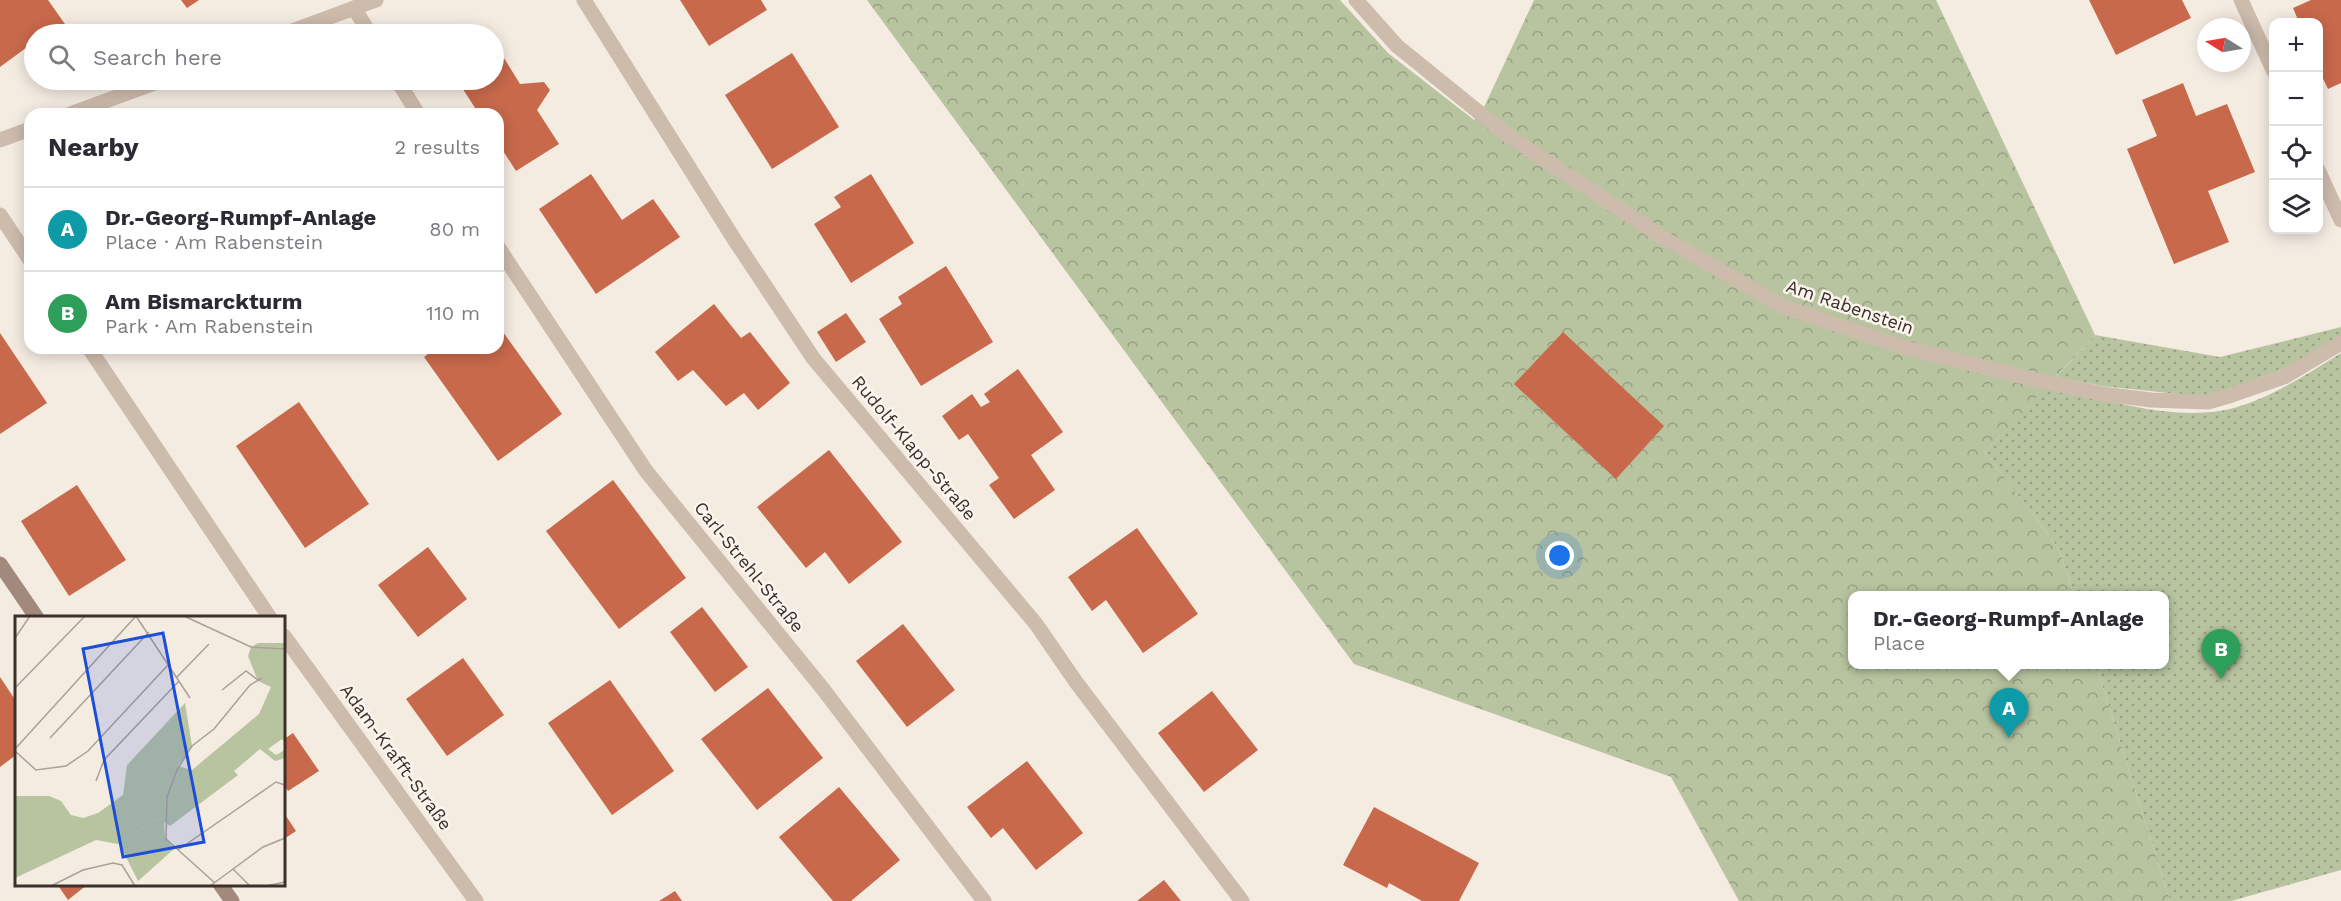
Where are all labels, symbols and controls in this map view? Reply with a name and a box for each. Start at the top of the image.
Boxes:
north arrow [2197,18,2251,72]
map controls [2269,18,2323,234]
button: + [2269,18,2323,72]
search box [24,24,504,90]
icon: search [45,41,78,74]
text: Search here [93,45,222,70]
button: − [2269,72,2323,126]
button: locate [2269,126,2323,180]
text: Nearby [48,132,139,162]
text: 2 results [395,135,480,159]
button: layers [2269,180,2323,234]
text: Dr.-Georg-Rumpf-Anlage [105,205,376,230]
text: A [61,217,74,241]
text: 80 m [429,217,480,241]
text: Place · Am Rabenstein [105,230,323,254]
street label: Am Rabenstein [1784,275,1917,338]
text: Am Bismarckturm [105,289,302,314]
text: B [61,301,74,325]
text: 110 m [426,301,480,325]
text: Park · Am Rabenstein [105,314,313,338]
street label: Rudolf-Klapp-Straße [848,371,981,524]
street label: Carl-Strehl-Straße [690,497,809,636]
your location [1545,541,1574,570]
popup [1848,591,2169,669]
text: Dr.-Georg-Rumpf-Anlage [1873,606,2144,631]
inset map [15,616,285,886]
pin: B [2202,630,2240,679]
text: Place [1873,631,1925,655]
street label: Adam-Krafft-Straße [336,679,457,834]
pin: A [1990,688,2028,738]

